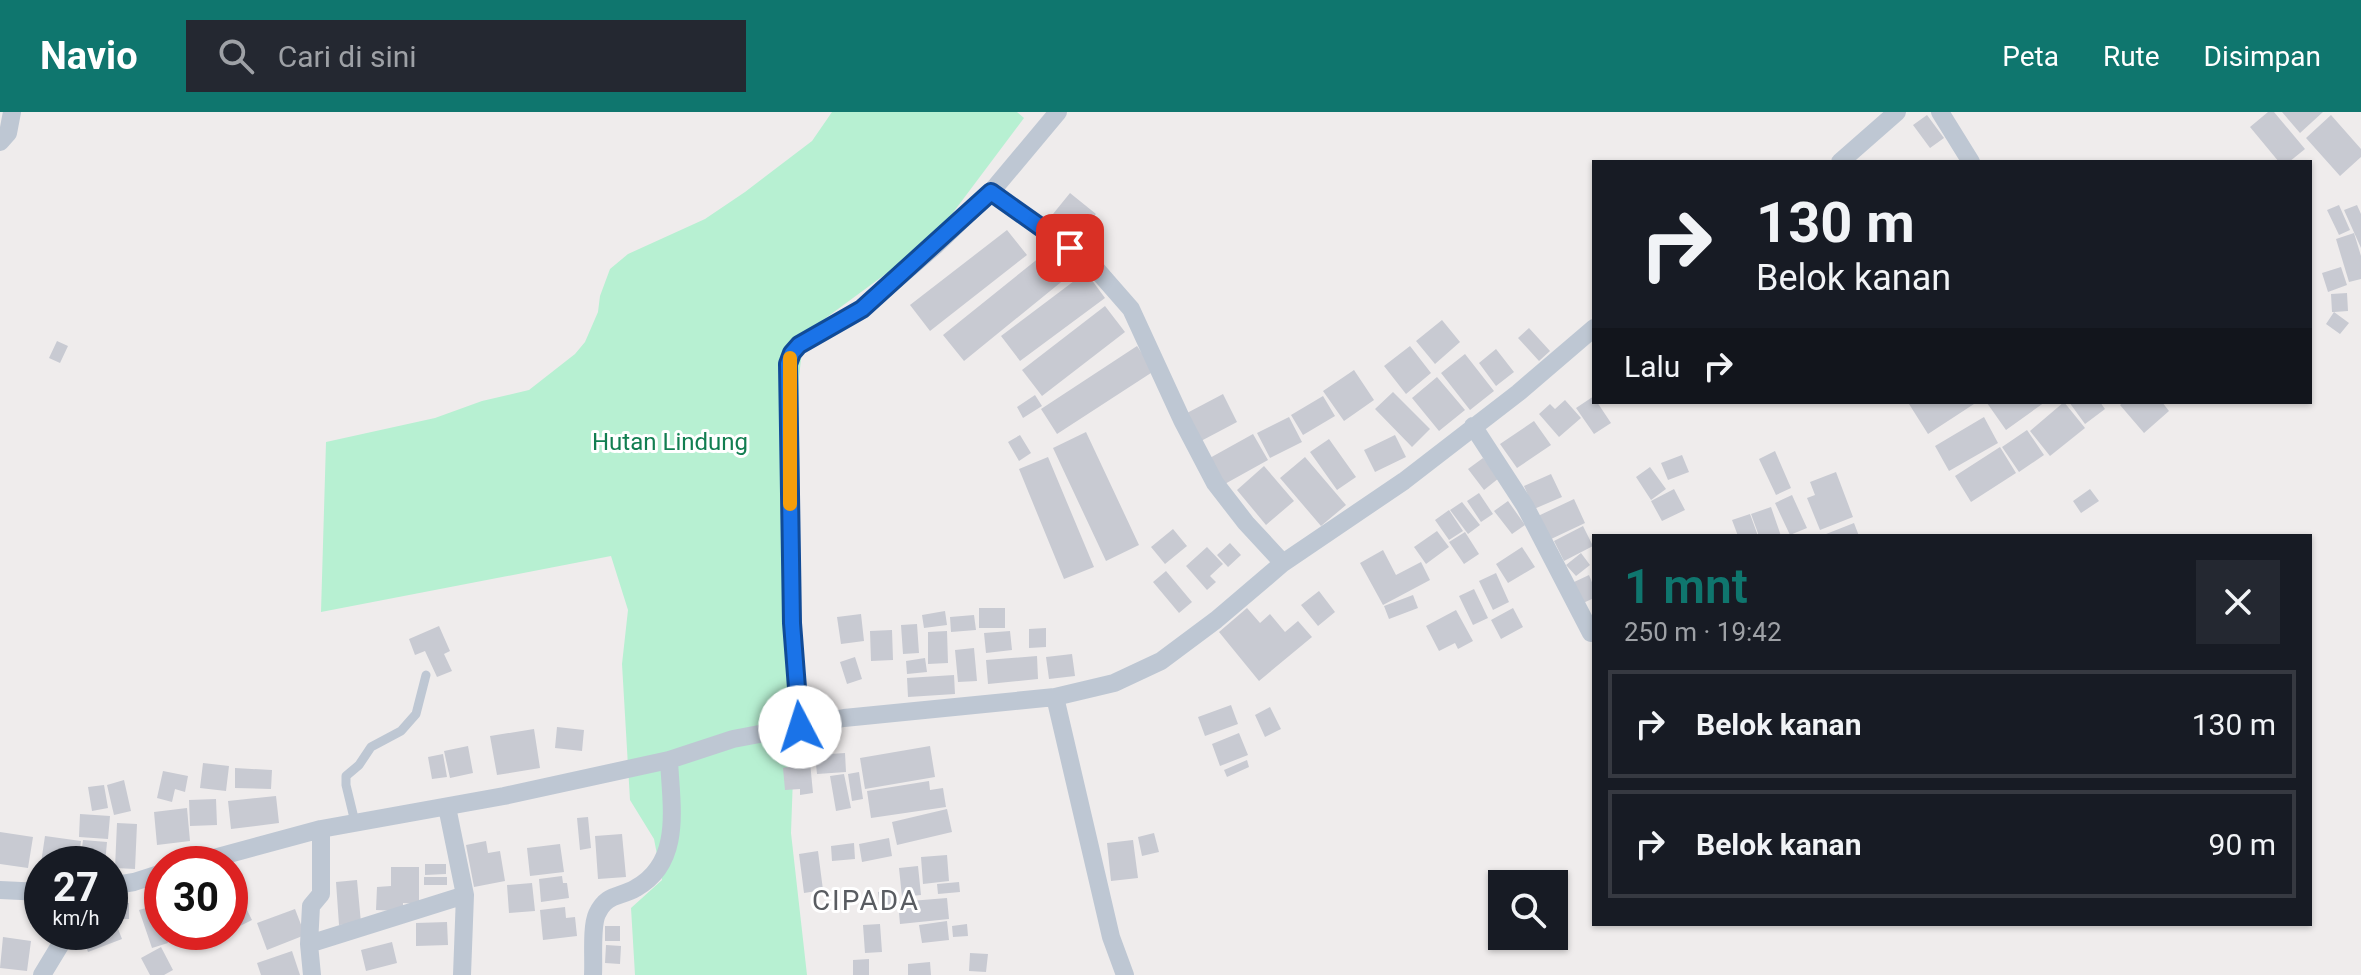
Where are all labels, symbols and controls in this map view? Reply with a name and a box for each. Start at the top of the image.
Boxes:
search box [186,20,746,92]
text: Navio [40,34,138,78]
icon: search [214,34,258,78]
text: Cari di sini [278,39,417,74]
text: Peta [2002,40,2059,73]
text: Rute [2103,40,2160,73]
text: Disimpan [2204,40,2321,73]
text: 130 m [1756,190,1915,256]
icon: right [1624,192,1728,296]
pin [1036,214,1104,282]
icon: arrive [1048,226,1092,270]
text: Belok kanan [1756,257,1951,299]
icon: right [1696,344,1740,388]
text: Lalu [1624,349,1680,384]
park label: Hutan Lindung [592,428,748,456]
text: 1 mnt [1624,558,1748,615]
button: close [2196,560,2280,644]
text: 250 m · 19:42 [1624,617,1782,647]
position arrow [758,685,842,769]
icon: right [1628,702,1672,746]
text: Belok kanan [1696,707,1861,742]
text: 130 m [2192,707,2276,742]
icon: right [1628,822,1672,866]
text: Belok kanan [1696,827,1861,862]
text: 90 m [2209,827,2276,862]
speed limit sign: 30 [144,846,248,950]
text: 27 [53,864,99,911]
map controls [1488,870,1568,950]
button: search [1488,870,1568,950]
district label: CIPADA [812,884,920,917]
text: km/h [53,906,99,930]

